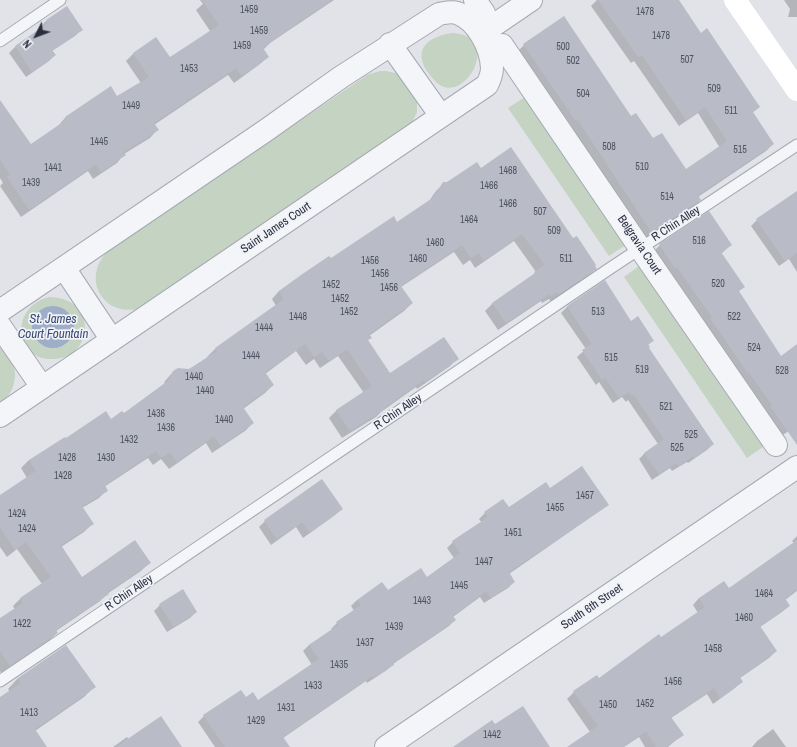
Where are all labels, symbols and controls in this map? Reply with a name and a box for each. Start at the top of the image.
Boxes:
house number: 1459 [240,4,258,16]
house number: 1478 [636,6,654,18]
north arrow [16,16,56,56]
house number: 1459 [250,25,268,37]
house number: 1478 [652,30,670,42]
text: N [20,37,34,51]
house number: 1459 [233,40,251,52]
house number: 500 [556,41,570,53]
house number: 507 [680,54,694,66]
house number: 502 [566,55,580,67]
house number: 1453 [180,63,198,75]
house number: 509 [707,83,721,95]
house number: 504 [576,88,590,100]
house number: 1449 [122,100,140,112]
house number: 511 [724,105,738,117]
house number: 1445 [90,136,108,148]
house number: 508 [602,141,616,153]
house number: 515 [733,144,747,156]
house number: 510 [635,161,649,173]
house number: 1441 [44,162,62,174]
house number: 1468 [499,165,517,177]
house number: 1439 [22,177,40,189]
house number: 1466 [480,180,498,192]
house number: 514 [660,191,674,203]
house number: 1466 [499,198,517,210]
street label: Saint James Court [238,199,314,257]
street label: R Chin Alley [649,203,703,245]
house number: 507 [533,206,547,218]
street label: Belgravia Court [614,213,664,277]
house number: 1464 [460,214,478,226]
house number: 509 [547,225,561,237]
house number: 516 [692,235,706,247]
house number: 1460 [426,237,444,249]
house number: 1460 [409,253,427,265]
house number: 511 [559,253,573,265]
house number: 1456 [361,255,379,267]
house number: 1456 [371,268,389,280]
house number: 520 [711,278,725,290]
house number: 1452 [322,279,340,291]
house number: 1456 [380,282,398,294]
house number: 1452 [331,293,349,305]
house number: 1452 [340,306,358,318]
house number: 513 [591,306,605,318]
house number: 1448 [289,311,307,323]
house number: 522 [727,311,741,323]
water label: St. James Court Fountain [18,312,88,343]
house number: 1444 [255,322,273,334]
house number: 524 [747,342,761,354]
house number: 1444 [242,350,260,362]
house number: 515 [604,352,618,364]
house number: 519 [635,364,649,376]
house number: 528 [775,365,789,377]
house number: 1440 [185,371,203,383]
house number: 1440 [196,385,214,397]
street label: R Chin Alley [371,391,425,433]
house number: 521 [659,401,673,413]
house number: 1436 [147,408,165,420]
house number: 1440 [215,414,233,426]
house number: 1436 [157,422,175,434]
house number: 525 [684,429,698,441]
house number: 1432 [120,434,138,446]
house number: 525 [670,442,684,454]
house number: 1428 [58,452,76,464]
house number: 1430 [97,452,115,464]
house number: 1428 [54,470,72,482]
house number: 1457 [576,490,594,502]
house number: 1455 [546,502,564,514]
house number: 1424 [8,508,26,520]
house number: 1424 [18,523,36,535]
house number: 1451 [504,527,522,539]
house number: 1447 [475,556,493,568]
street label: R Chin Alley [102,572,156,614]
house number: 1445 [450,580,468,592]
street label: South 6th Street [558,581,626,633]
house number: 1464 [755,588,773,600]
house number: 1443 [413,595,431,607]
house number: 1460 [735,612,753,624]
house number: 1422 [13,618,31,630]
house number: 1439 [385,621,403,633]
house number: 1437 [356,637,374,649]
house number: 1458 [704,643,722,655]
house number: 1435 [330,659,348,671]
house number: 1456 [664,676,682,688]
house number: 1433 [304,680,322,692]
house number: 1452 [636,698,654,710]
house number: 1450 [599,699,617,711]
house number: 1431 [277,702,295,714]
house number: 1413 [20,707,38,719]
house number: 1429 [247,715,265,727]
house number: 1442 [483,729,501,741]

